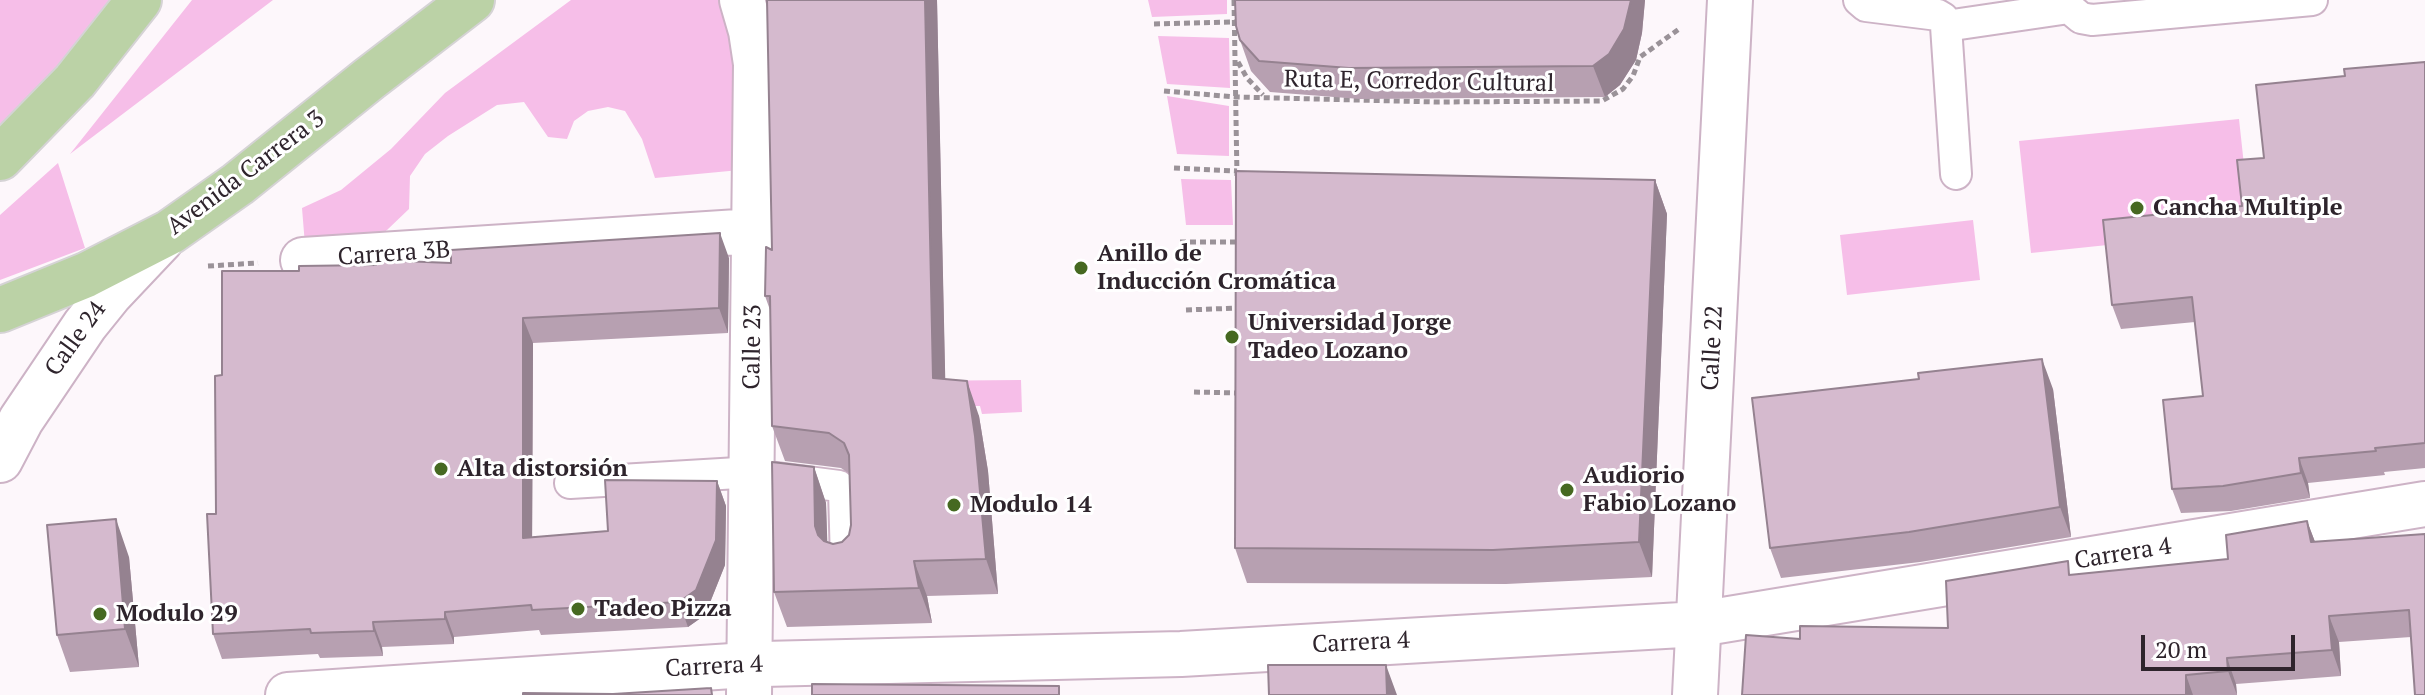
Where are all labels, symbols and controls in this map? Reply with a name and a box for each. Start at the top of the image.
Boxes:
street label: Ruta E, Corredor Cultural [1284,65,1554,99]
street label: Avenida Carrera 3 [162,105,330,241]
place label: Cancha Multiple [2153,194,2343,222]
marker: Cancha Multiple [2128,199,2146,217]
street label: Carrera 3B [337,236,451,272]
place label: Anillo de Inducción Cromática [1097,240,1336,296]
marker: Anillo de Inducción Cromática [1072,259,1090,277]
street label: Calle 24 [39,296,113,382]
street label: Calle 23 [738,304,768,390]
street label: Calle 22 [1696,305,1730,391]
place label: Universidad Jorge Tadeo Lozano [1248,309,1452,365]
marker: Universidad Jorge Tadeo Lozano [1223,328,1241,346]
place label: Alta distorsión [457,455,628,483]
marker: Alta distorsión [432,460,450,478]
place label: Audiorio Fabio Lozano [1583,462,1736,518]
marker: Audiorio Fabio Lozano [1558,481,1576,499]
place label: Modulo 14 [970,491,1092,519]
marker: Modulo 14 [945,496,963,514]
street label: Carrera 4 [2072,532,2174,576]
place label: Tadeo Pizza [594,595,732,623]
place label: Modulo 29 [116,600,238,628]
marker: Tadeo Pizza [569,600,587,618]
marker: Modulo 29 [91,605,109,623]
scale bar [2145,619,2299,669]
street label: Carrera 4 [1311,626,1411,660]
text: 20 m [2155,633,2207,665]
street label: Carrera 4 [664,650,764,684]

